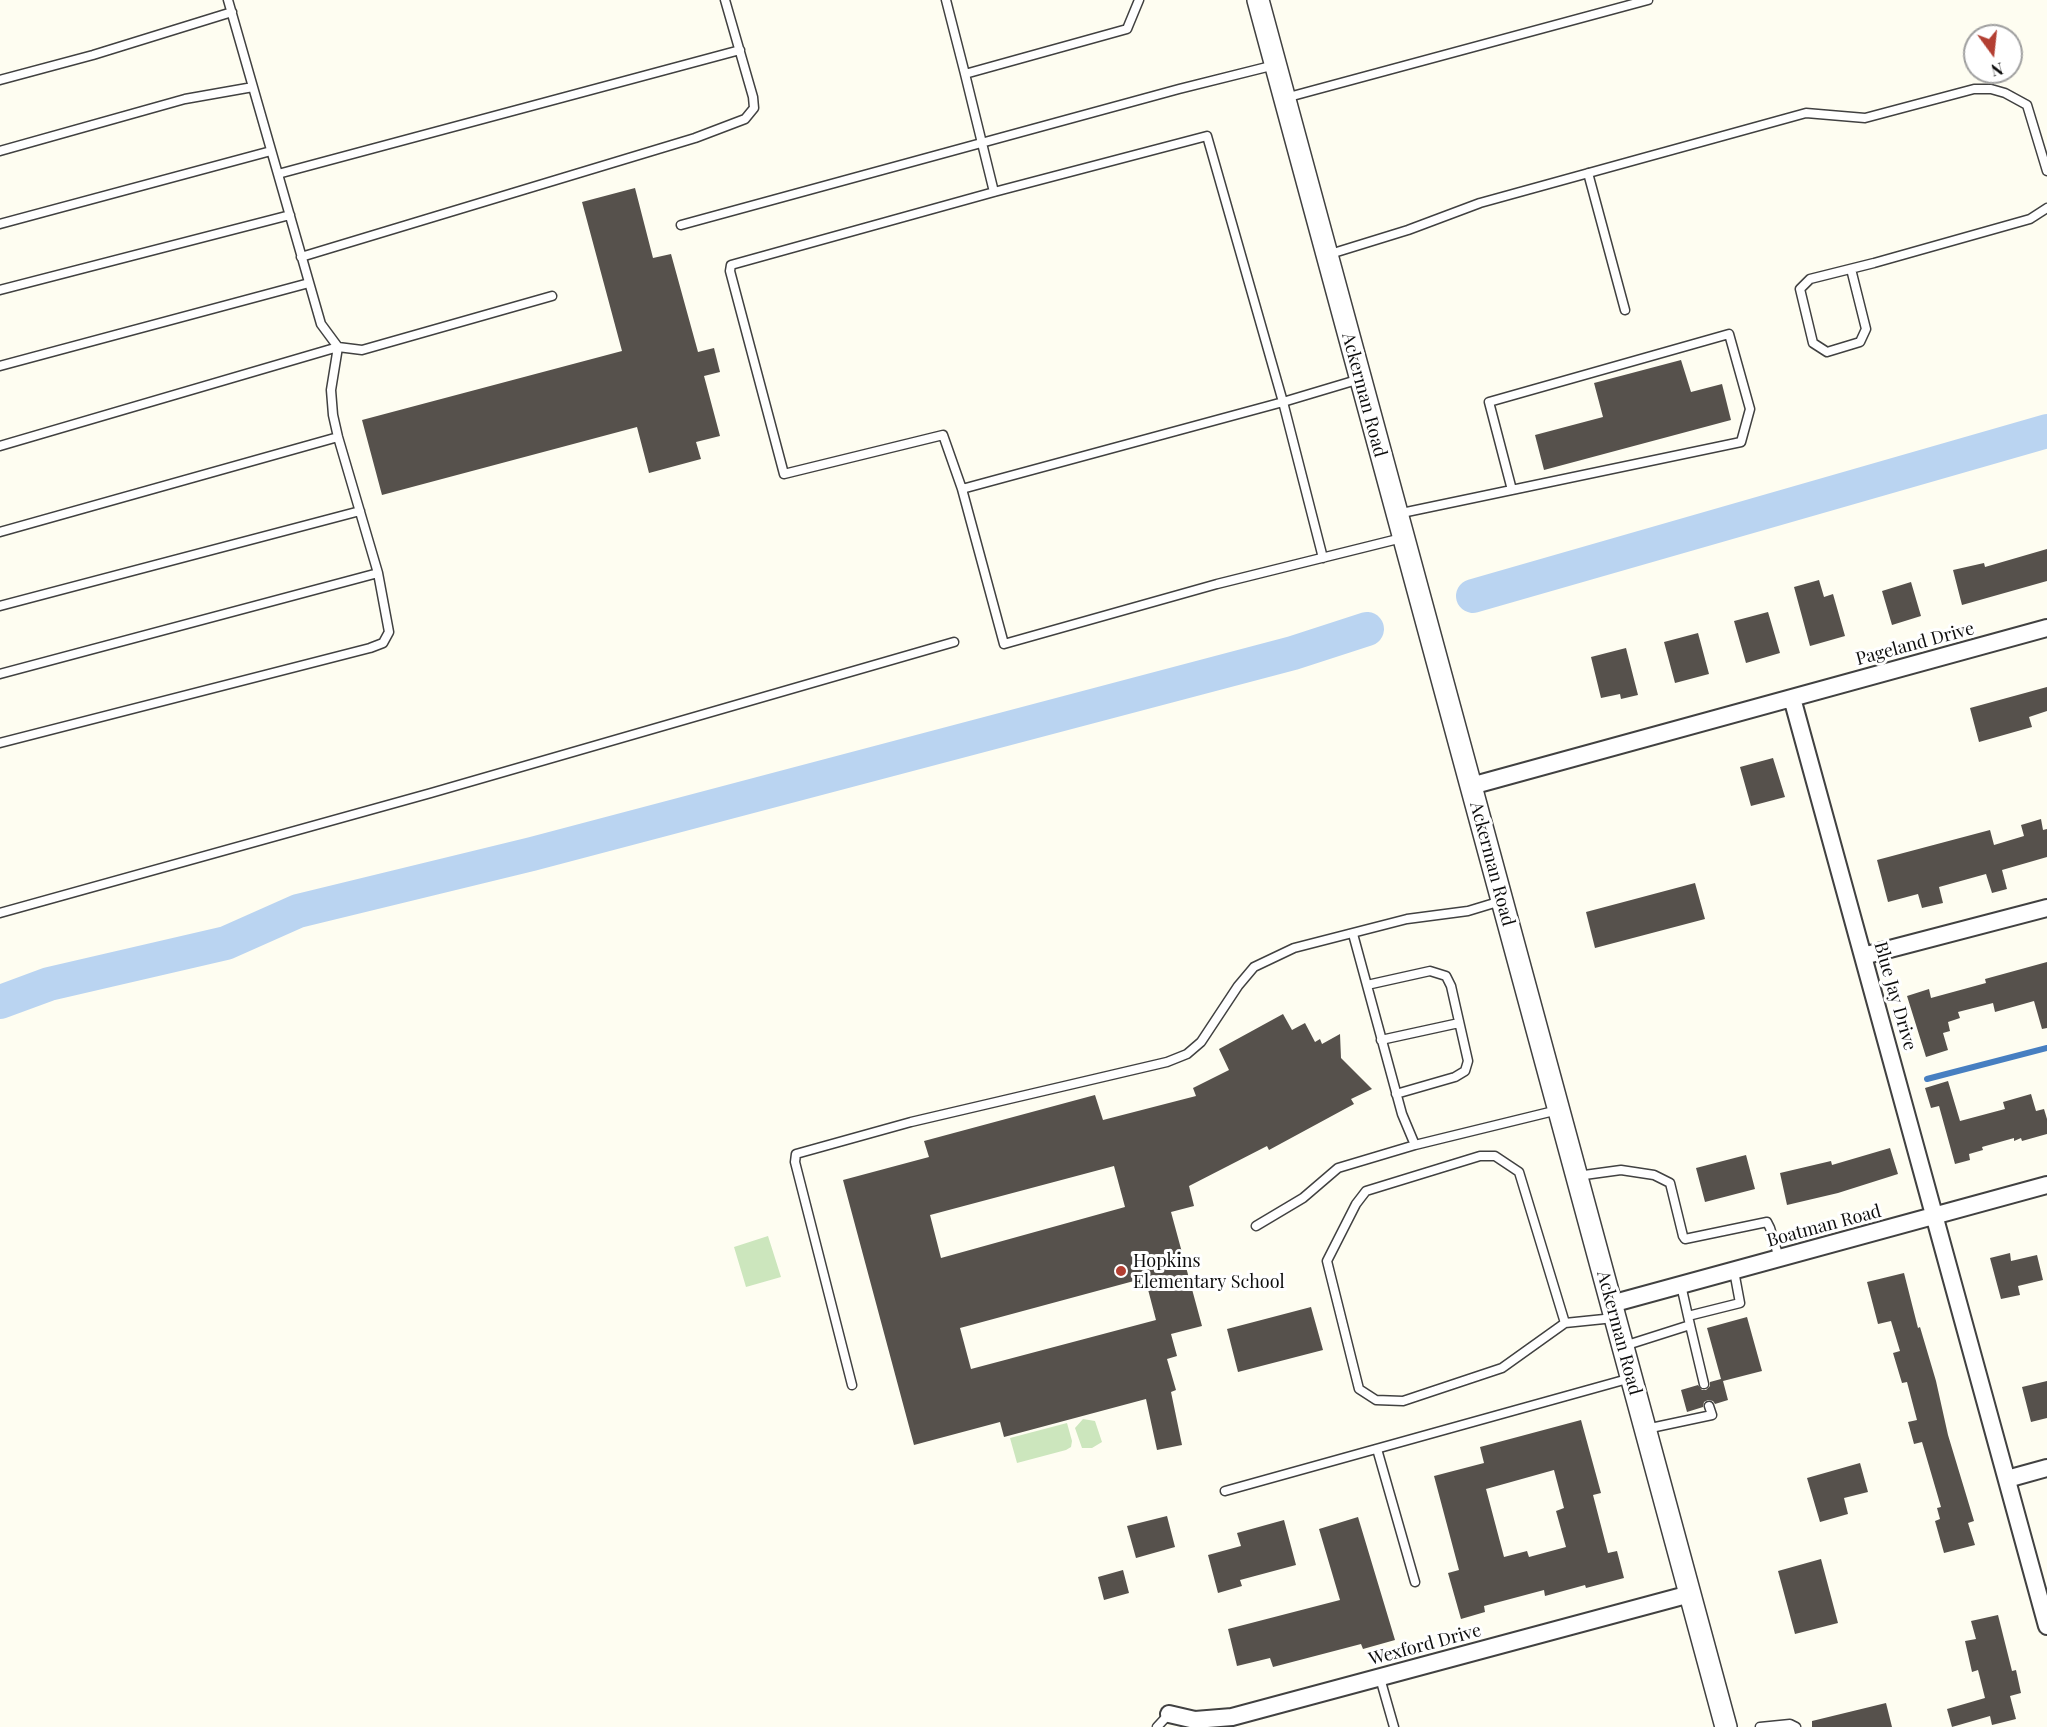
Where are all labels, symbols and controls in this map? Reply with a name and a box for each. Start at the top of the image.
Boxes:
north arrow [1963,24,2023,84]
text: N [1989,58,2006,82]
street label: Ackerman Road [1337,331,1391,459]
street label: Pageland Drive [1853,618,1977,670]
street label: Ackerman Road [1465,800,1519,928]
street label: Blue Jay Drive [1869,939,1921,1053]
street label: Boatman Road [1764,1200,1884,1252]
place label: Hopkins Elementary School [1133,1250,1285,1292]
marker: Hopkins Elementary School [1114,1264,1128,1278]
street label: Ackerman Road [1592,1269,1646,1397]
street label: Wexford Drive [1366,1620,1484,1670]

